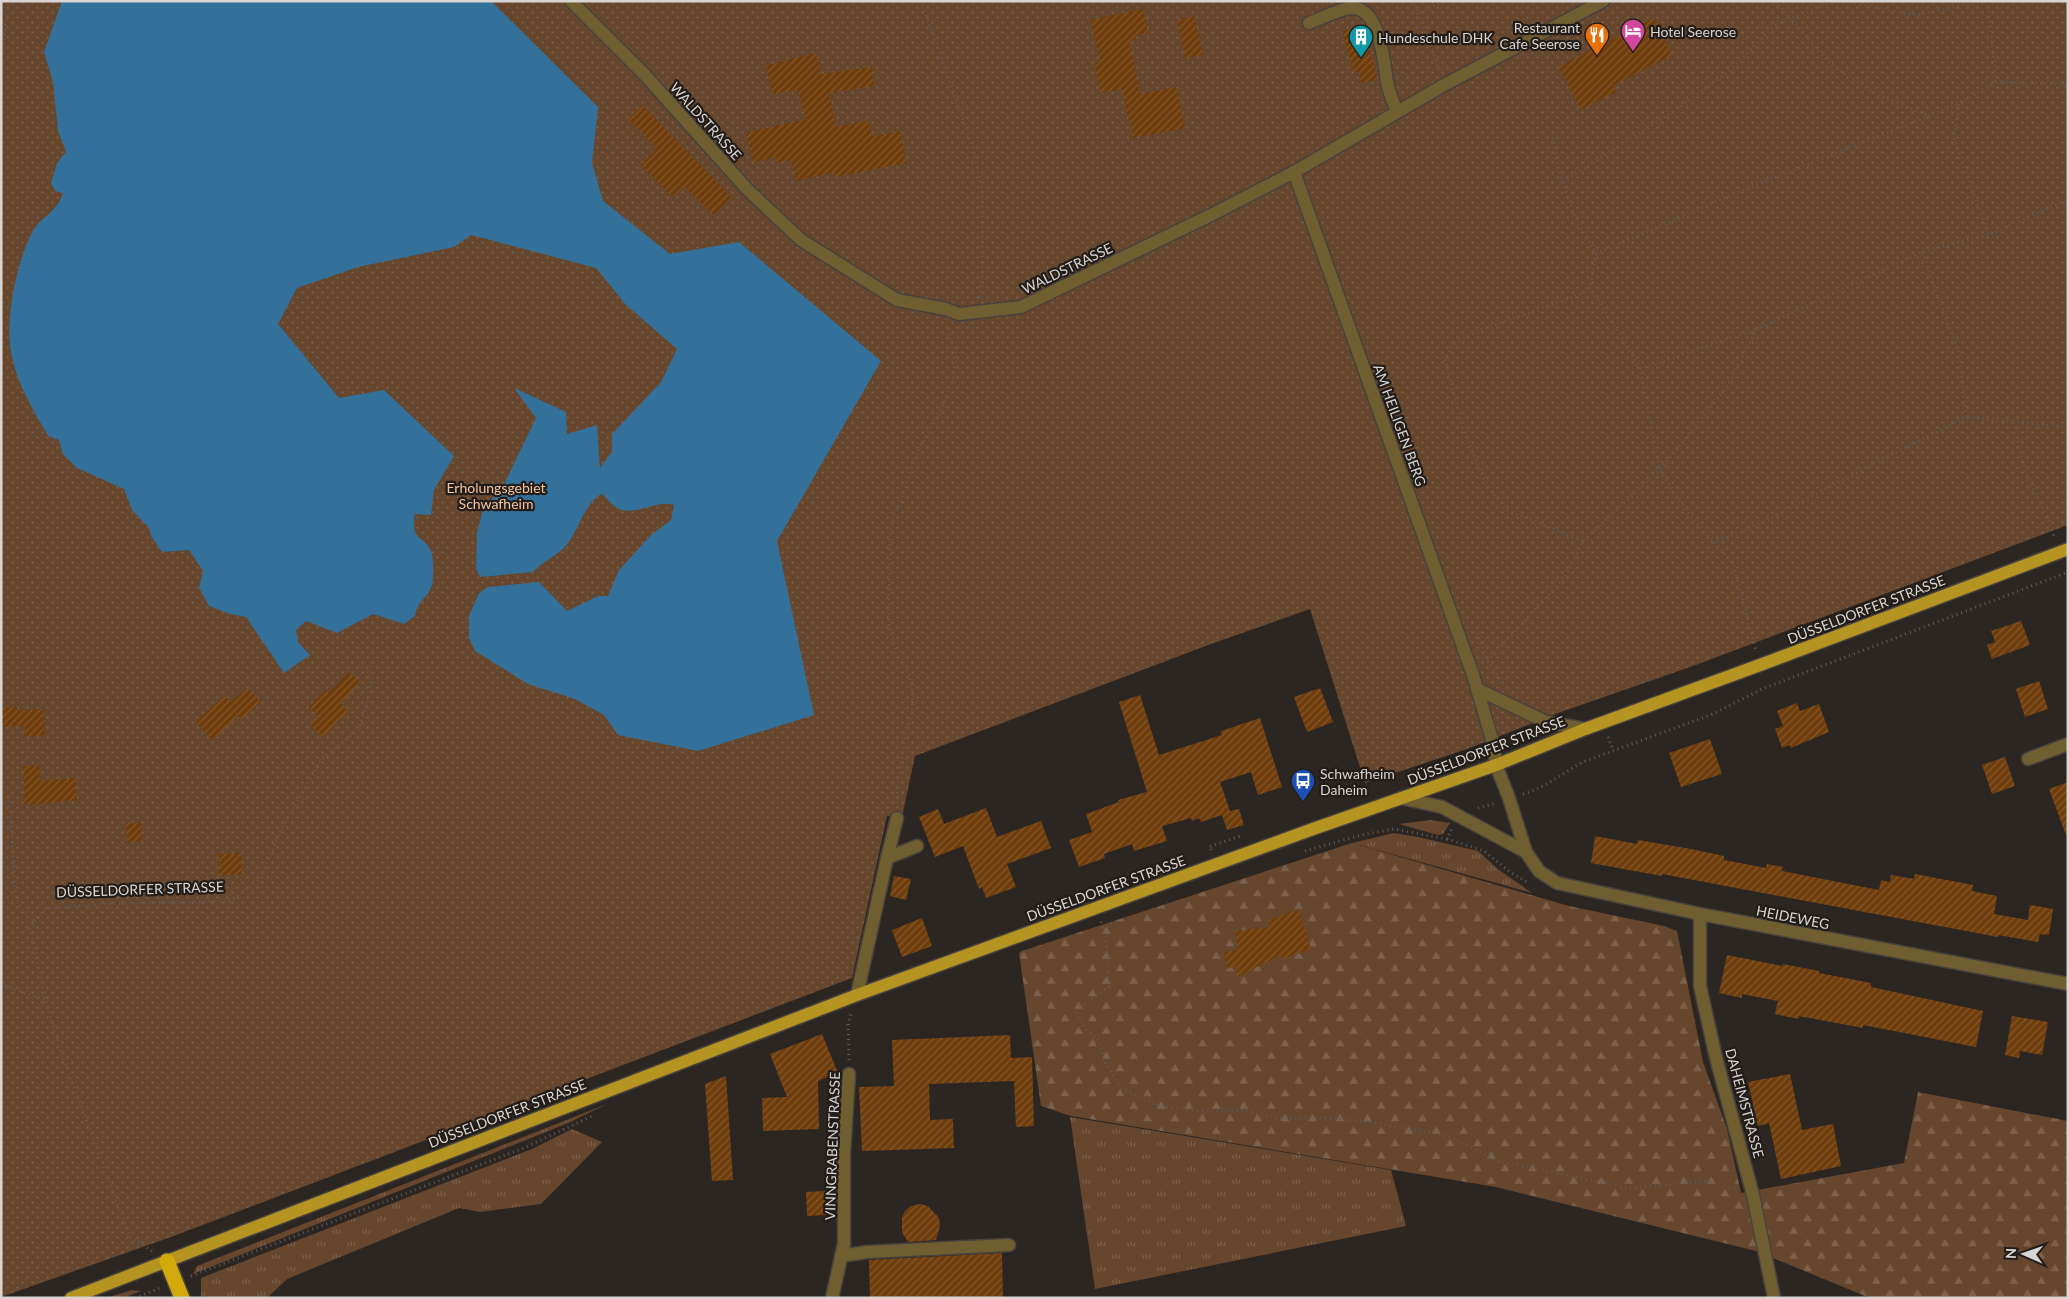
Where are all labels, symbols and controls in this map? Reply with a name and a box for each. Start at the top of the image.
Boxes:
hotel icon: Hotel Seerose [1620,18,1646,52]
place label: Restaurant Cafe Seerose [1500,19,1580,52]
restaurant icon: Restaurant Cafe Seerose [1584,22,1610,56]
place label: Hotel Seerose [1650,23,1736,40]
building icon: Hundeschule DHK [1348,24,1374,58]
place label: Hundeschule DHK [1378,29,1493,46]
street label: WALDSTRASSE [667,79,745,163]
street label: WALDSTRASSE [1019,239,1115,297]
street label: AM HEILIGEN BERG [1370,362,1430,488]
park label: Erholungsgebiet Schwafheim [446,479,546,512]
street label: DÜSSELDORFER STRASSE [1785,571,1947,647]
street label: DÜSSELDORFER STRASSE [1405,712,1567,788]
place label: Schwafheim Daheim [1320,765,1395,798]
bus stop icon: Schwafheim Daheim [1290,768,1316,802]
street label: DÜSSELDORFER STRASSE [1024,851,1188,925]
street label: DÜSSELDORFER STRASSE [56,878,224,900]
street label: HEIDEWEG [1755,902,1831,932]
street label: DAHEIMSTRASSE [1722,1046,1768,1160]
street label: VINNGRABENSTRASSE [821,1072,843,1220]
street label: DÜSSELDORFER STRASSE [426,1075,588,1151]
north arrow [1999,1229,2049,1279]
text: N [2002,1248,2019,1259]

